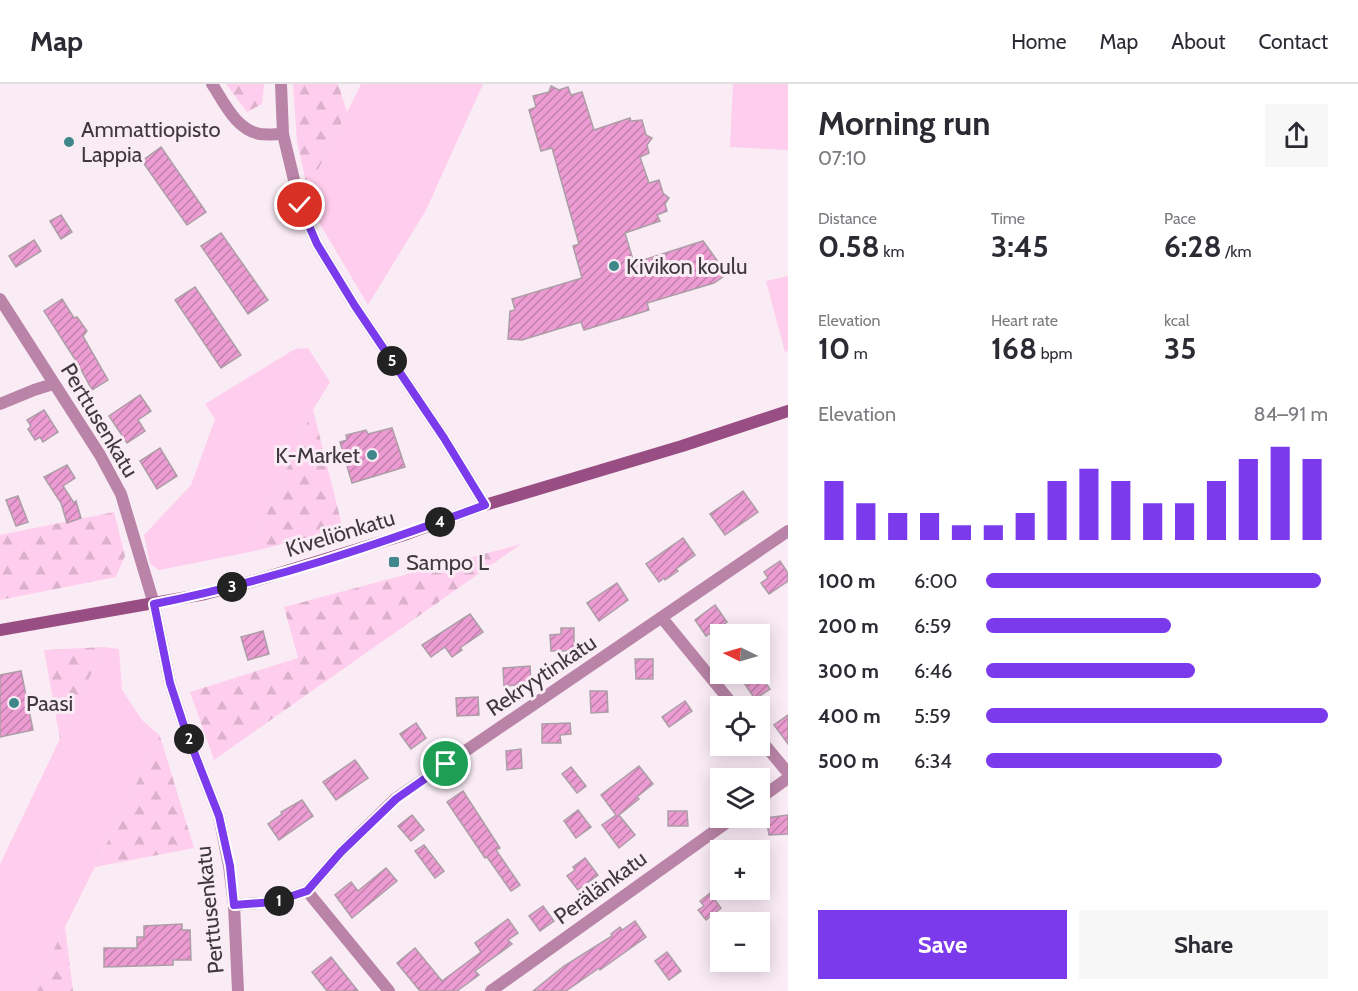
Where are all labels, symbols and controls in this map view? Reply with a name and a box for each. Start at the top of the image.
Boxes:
text: Map [30,24,83,58]
text: Home [1011,29,1067,54]
text: Map [1100,29,1138,54]
text: About [1171,29,1225,54]
text: Contact [1258,29,1328,54]
text: Morning run [818,103,990,143]
button: share [1265,104,1328,167]
place label: Ammattiopisto Lappia [81,116,221,168]
marker: Ammattiopisto Lappia [62,135,76,149]
text: 07:10 [818,146,866,170]
pin [274,179,325,230]
icon: check [283,188,316,221]
text: Distance [818,209,877,228]
text: Time [991,209,1025,228]
text: Pace [1164,209,1196,228]
text: 0.58 [818,228,880,265]
text: 3:45 [991,228,1049,265]
text: 6:28 [1164,228,1222,265]
text: km [880,242,905,261]
text: /km [1222,242,1251,261]
place label: Kivikon koulu [626,253,748,280]
marker: Kivikon koulu [607,259,621,273]
text: Elevation [818,311,881,330]
text: Heart rate [991,311,1058,330]
text: kcal [1164,311,1190,330]
text: 10 [818,330,850,367]
text: 168 [991,330,1037,367]
text: 35 [1164,330,1196,367]
text: m [850,344,868,363]
text: bpm [1037,344,1073,363]
pin: 5 [377,346,407,376]
text: 5 [388,351,396,370]
street label: Perttusenkatu [55,358,144,482]
text: Elevation [818,402,896,426]
text: 84–91 m [1254,402,1328,426]
place label: K-Market [275,442,361,469]
marker: K-Market [365,448,379,462]
street label: Kiveliönkatu [282,504,398,563]
pin: 4 [425,507,455,537]
text: 4 [435,512,445,531]
place label: Sampo L [406,549,489,576]
marker: Sampo L [387,555,401,569]
text: 100 m [818,569,876,593]
text: 6:00 [914,569,957,593]
pin: 3 [217,572,247,602]
text: 3 [228,577,236,596]
text: 200 m [818,614,879,638]
text: 6:59 [914,614,952,638]
north arrow [710,624,770,684]
map controls [710,624,770,972]
street label: Rekryytinkatu [481,629,601,722]
text: 300 m [818,659,879,683]
text: 6:46 [914,659,952,683]
place label: Paasi [26,690,73,717]
marker: Paasi [7,696,21,710]
button: locate [710,696,770,756]
text: 400 m [818,704,881,728]
text: 5:59 [914,704,951,728]
pin: 2 [174,724,204,754]
text: 2 [185,729,193,748]
pin [420,738,471,789]
icon: arrive [429,747,462,780]
text: 500 m [818,749,879,773]
text: 6:34 [914,749,952,773]
button: layers [710,768,770,828]
button: + [710,840,770,900]
street label: Perttusenkatu [189,845,230,975]
street label: Perälänkatu [549,845,652,930]
pin: 1 [264,886,294,916]
text: 1 [276,891,282,910]
button: Save [818,910,1067,979]
button: Share [1079,910,1328,979]
button: − [710,912,770,972]

